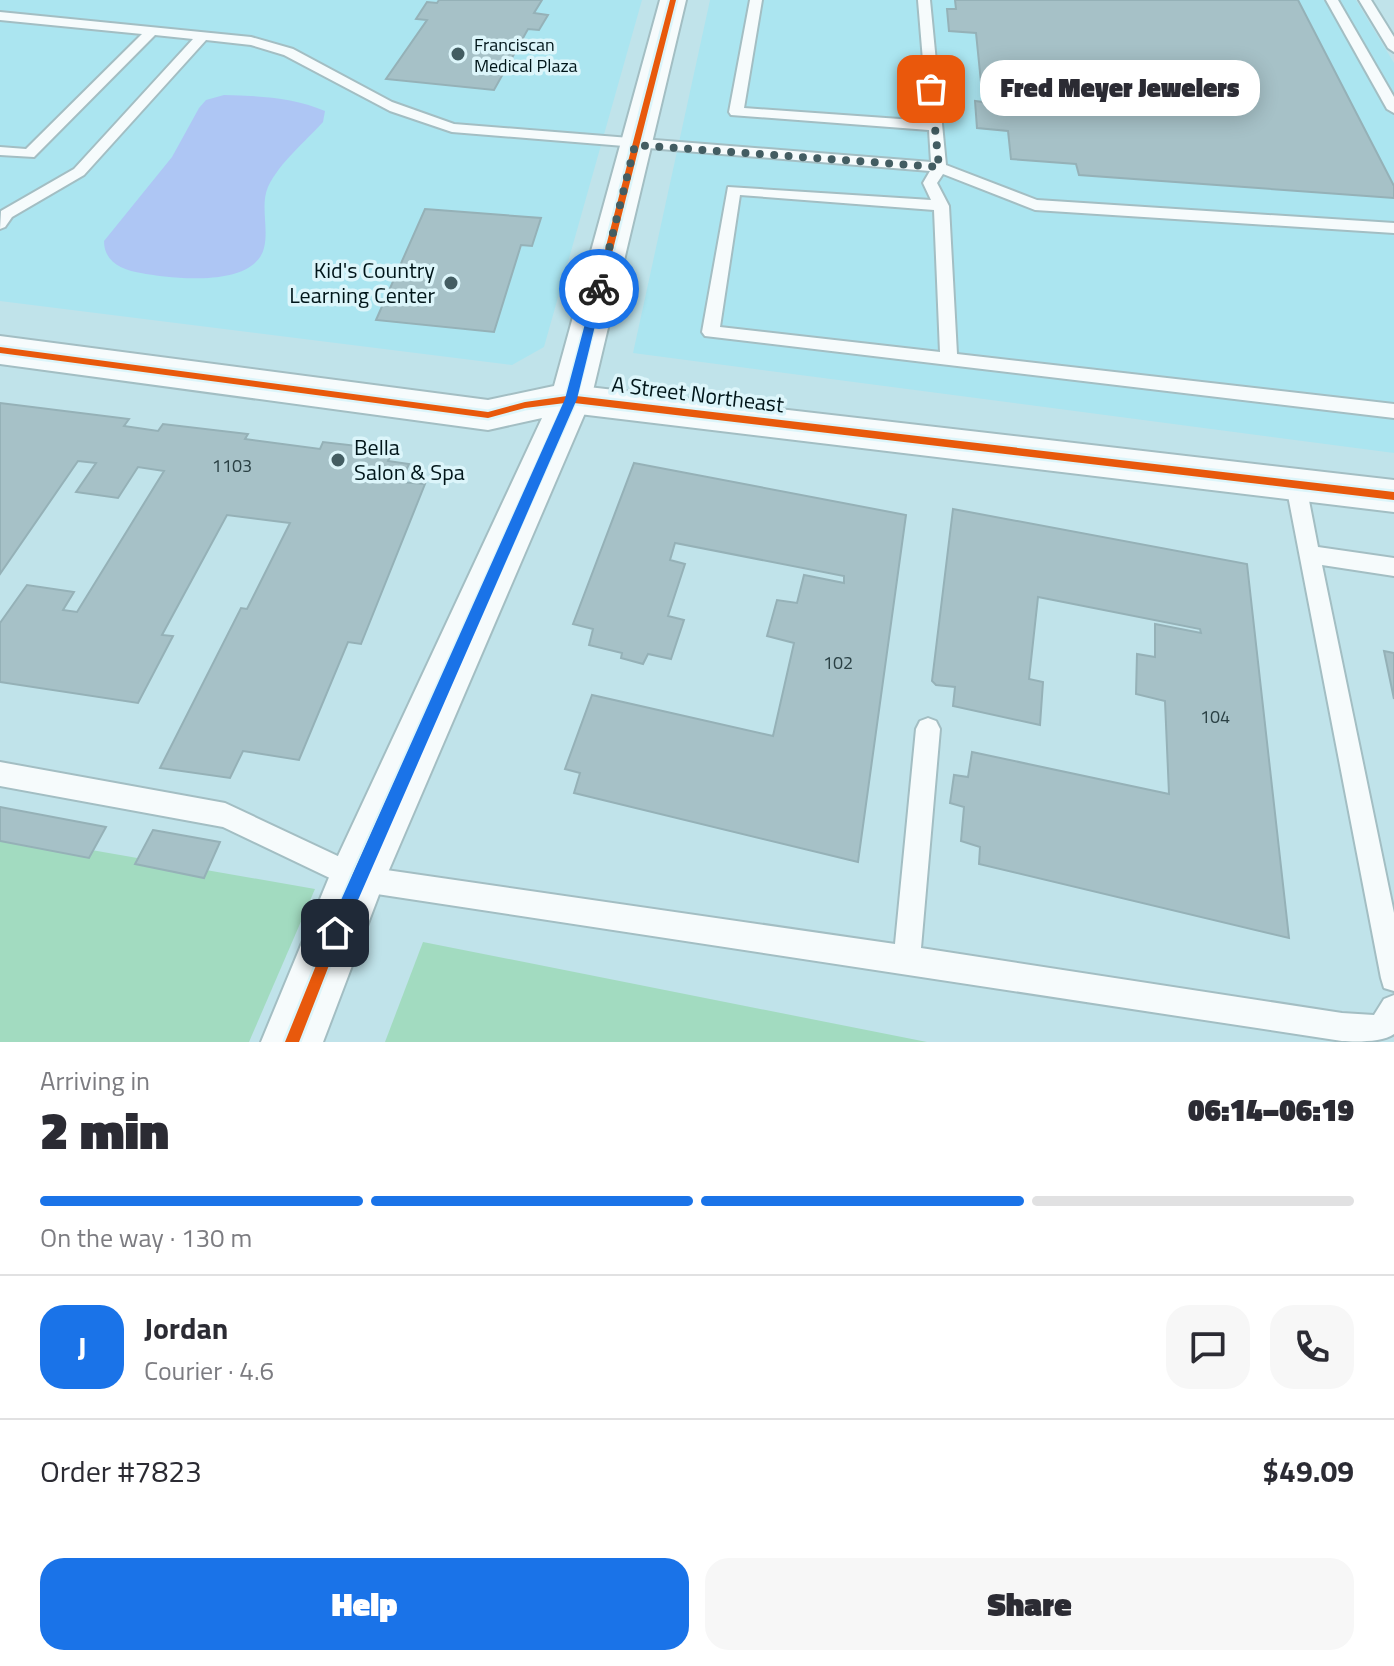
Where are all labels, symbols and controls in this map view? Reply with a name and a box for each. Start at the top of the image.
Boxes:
place label: Franciscan Medical Plaza [474,31,578,79]
marker: Franciscan Medical Plaza [449,45,467,63]
pin [897,55,965,123]
callout: Fred Meyer Jewelers [979,61,1259,117]
icon: bag [909,67,953,111]
text: Fred Meyer Jewelers [1000,68,1240,107]
courier [559,249,639,329]
place label: Kid's Country Learning Center [289,253,435,312]
icon: bike [577,267,621,311]
marker: Kid's Country Learning Center [442,274,460,292]
street label: A Street Northeast [610,367,786,421]
place label: Bella Salon & Spa [354,430,465,489]
marker: Bella Salon & Spa [329,451,347,469]
house number: 1103 [212,452,252,479]
house number: 102 [823,649,853,676]
house number: 104 [1200,703,1230,730]
pin [301,899,369,967]
icon: home [313,911,357,955]
text: Arriving in [40,1061,150,1100]
text: 06:14–06:19 [1188,1087,1354,1133]
text: 2 min [40,1090,169,1169]
text: On the way · 130 m [40,1218,252,1257]
text: Jordan [144,1305,228,1351]
button: chat [1166,1305,1250,1389]
button: phone [1270,1305,1354,1389]
text: J [77,1324,87,1370]
text: Courier · 4.6 [144,1351,274,1390]
text: Order #7823 [40,1448,202,1494]
text: $49.09 [1262,1448,1354,1494]
button: Help [40,1558,689,1650]
button: Share [705,1558,1354,1650]

